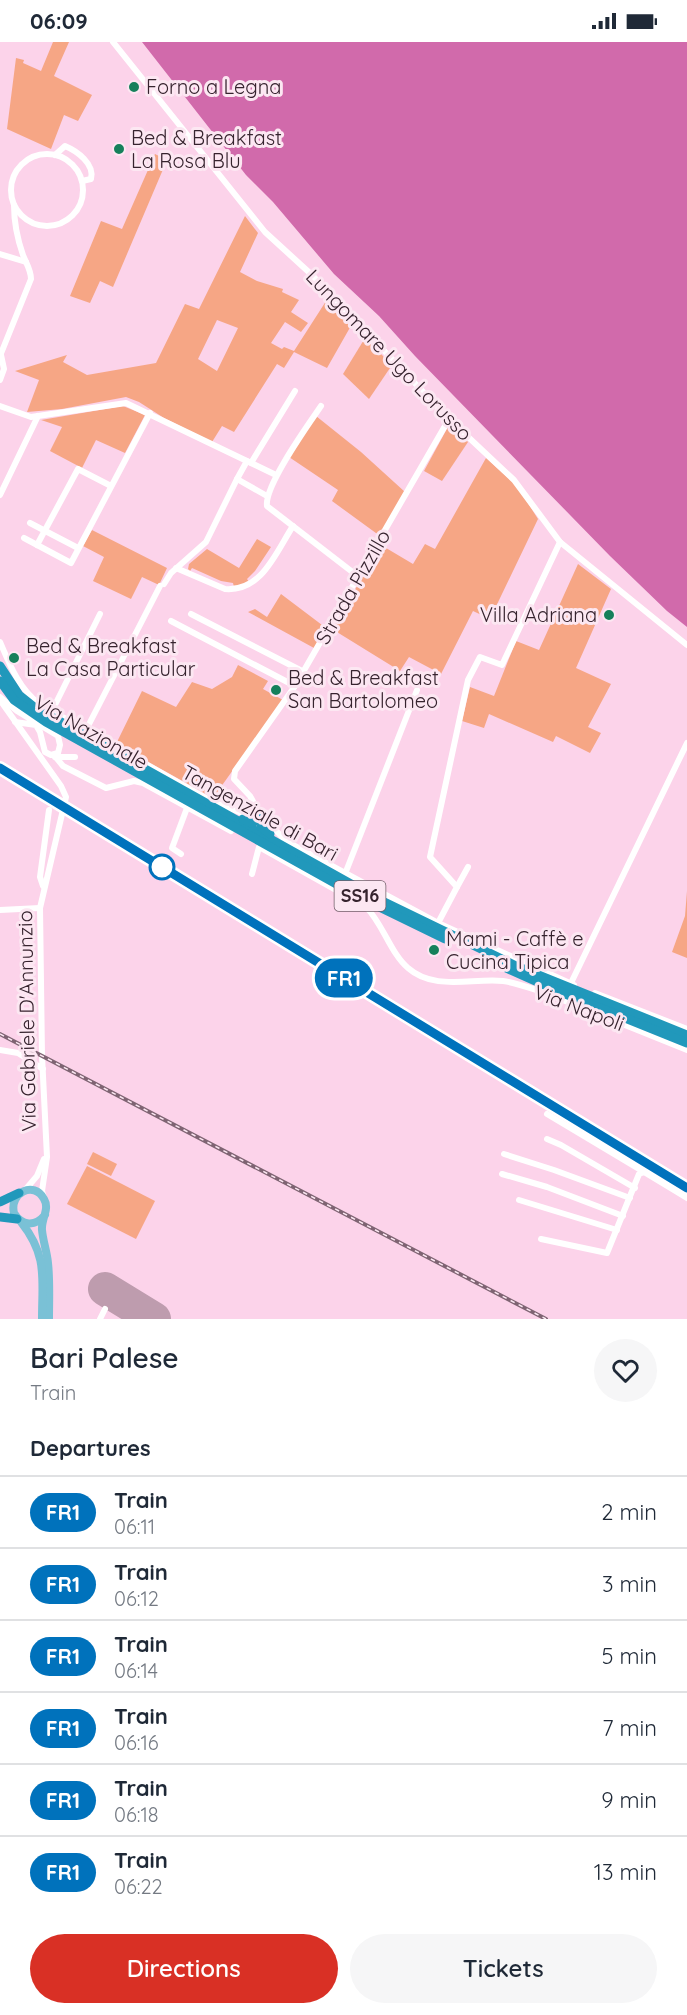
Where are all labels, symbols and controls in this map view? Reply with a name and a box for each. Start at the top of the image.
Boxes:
text: 06:09 [30,7,88,35]
place label: Forno a Legna [146,74,281,99]
marker: Forno a Legna [127,80,141,94]
place label: Bed & Breakfast La Rosa Blu [131,125,282,173]
marker: Bed & Breakfast La Rosa Blu [112,142,126,156]
street label: Lungomare Ugo Lorusso [301,264,478,446]
street label: Strada Pizzillo [310,525,395,648]
place label: Villa Adriana [480,602,597,627]
marker: Villa Adriana [602,608,616,622]
place label: Bed & Breakfast La Casa Particular [26,633,196,681]
marker: Bed & Breakfast La Casa Particular [7,651,21,665]
place label: Bed & Breakfast San Bartolomeo [288,665,439,713]
marker: Bed & Breakfast San Bartolomeo [269,683,283,697]
street label: Via Nazionale [30,689,153,774]
street label: Tangenziale di Bari [178,759,343,866]
unlabelled marker [149,854,175,880]
road number: SS16 [334,881,386,911]
street label: Via Gabriele D'Annunzio [12,910,41,1132]
place label: Mami - Caffè e Cucina Tipica [446,926,584,974]
marker: Mami - Caffè e Cucina Tipica [427,943,441,957]
line badge: FR1 [310,958,379,998]
text: FR1 [327,965,361,991]
street label: Via Napoli [530,979,628,1036]
button: heart [594,1339,657,1402]
text: Bari Palese [30,1340,179,1375]
text: Train [30,1380,76,1405]
text: Departures [30,1434,151,1462]
text: Train [114,1486,168,1514]
text: 2 min [601,1498,657,1526]
text: FR1 [46,1499,80,1525]
text: 06:11 [114,1514,155,1539]
text: Train [114,1558,168,1586]
text: 3 min [602,1570,657,1598]
text: FR1 [46,1571,80,1597]
text: 06:12 [114,1586,159,1611]
text: Train [114,1630,168,1658]
text: 5 min [602,1642,657,1670]
text: FR1 [46,1643,80,1669]
text: 06:14 [114,1658,158,1683]
text: Train [114,1702,168,1730]
text: 7 min [602,1714,657,1742]
text: FR1 [46,1715,80,1741]
text: 06:16 [114,1730,159,1755]
text: Train [114,1774,168,1802]
text: 9 min [601,1786,657,1814]
text: FR1 [46,1787,80,1813]
text: 06:18 [114,1802,159,1827]
text: Train [114,1846,168,1874]
text: 13 min [594,1858,657,1886]
text: FR1 [46,1859,80,1885]
text: 06:22 [114,1874,163,1899]
button: Directions [30,1934,338,2003]
button: Tickets [350,1934,657,2003]

